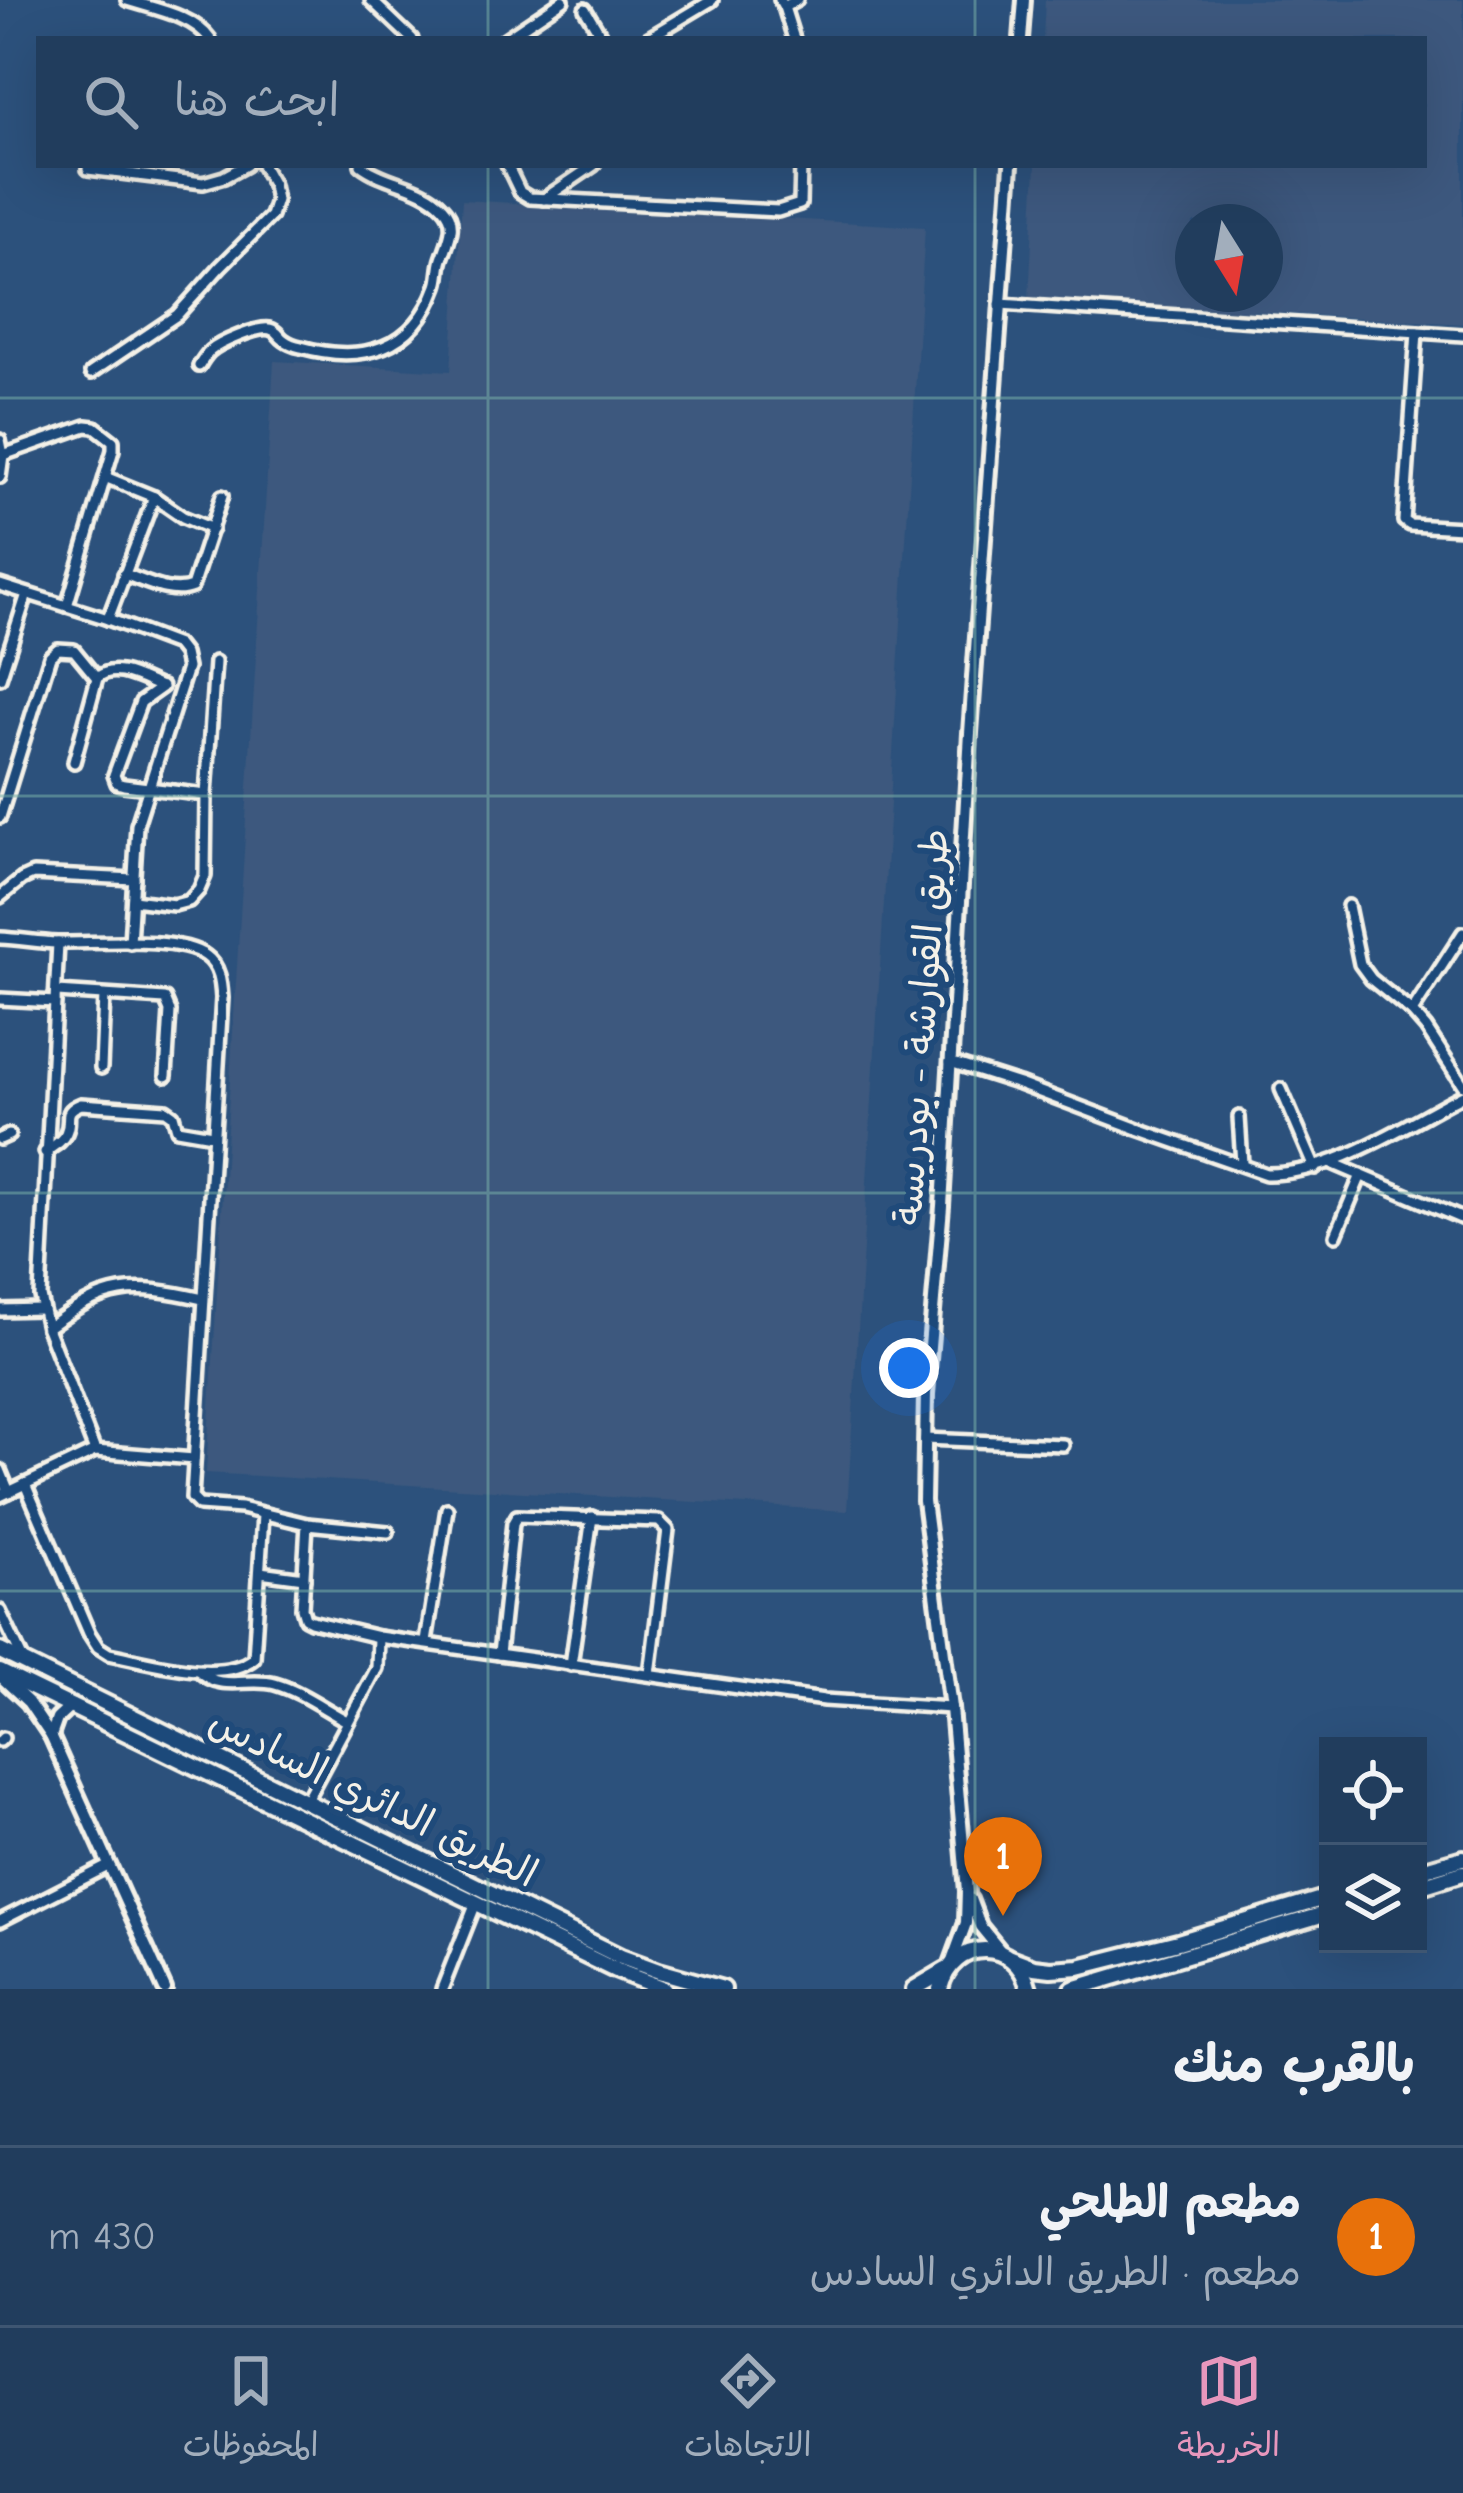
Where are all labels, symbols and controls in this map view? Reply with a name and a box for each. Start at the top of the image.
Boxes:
search box [36,36,1427,168]
icon: search [78,69,144,135]
text: ابحث هنا [174,74,339,126]
north arrow [1175,204,1283,312]
street label: طريق القوارشة - بودريسة [886,827,959,1227]
your location [879,1338,939,1398]
street label: الطريق الدائري السادس [199,1699,544,1902]
map controls [1319,1737,1427,1953]
button: locate [1319,1737,1427,1845]
pin: 1 [964,1817,1042,1916]
button: layers [1319,1845,1427,1953]
text: بالقرب منك [1173,2035,1415,2094]
text: مطعم الطلحي [1039,2176,1301,2228]
text: 430 m [48,2214,156,2259]
text: 1 [1368,2214,1384,2259]
text: مطعم · الطريق الدائري السادس [810,2250,1301,2295]
tab: المحفوظات [183,2348,319,2474]
tab: الاتجاهات [684,2348,812,2474]
tab: الخريطة [1177,2348,1280,2474]

